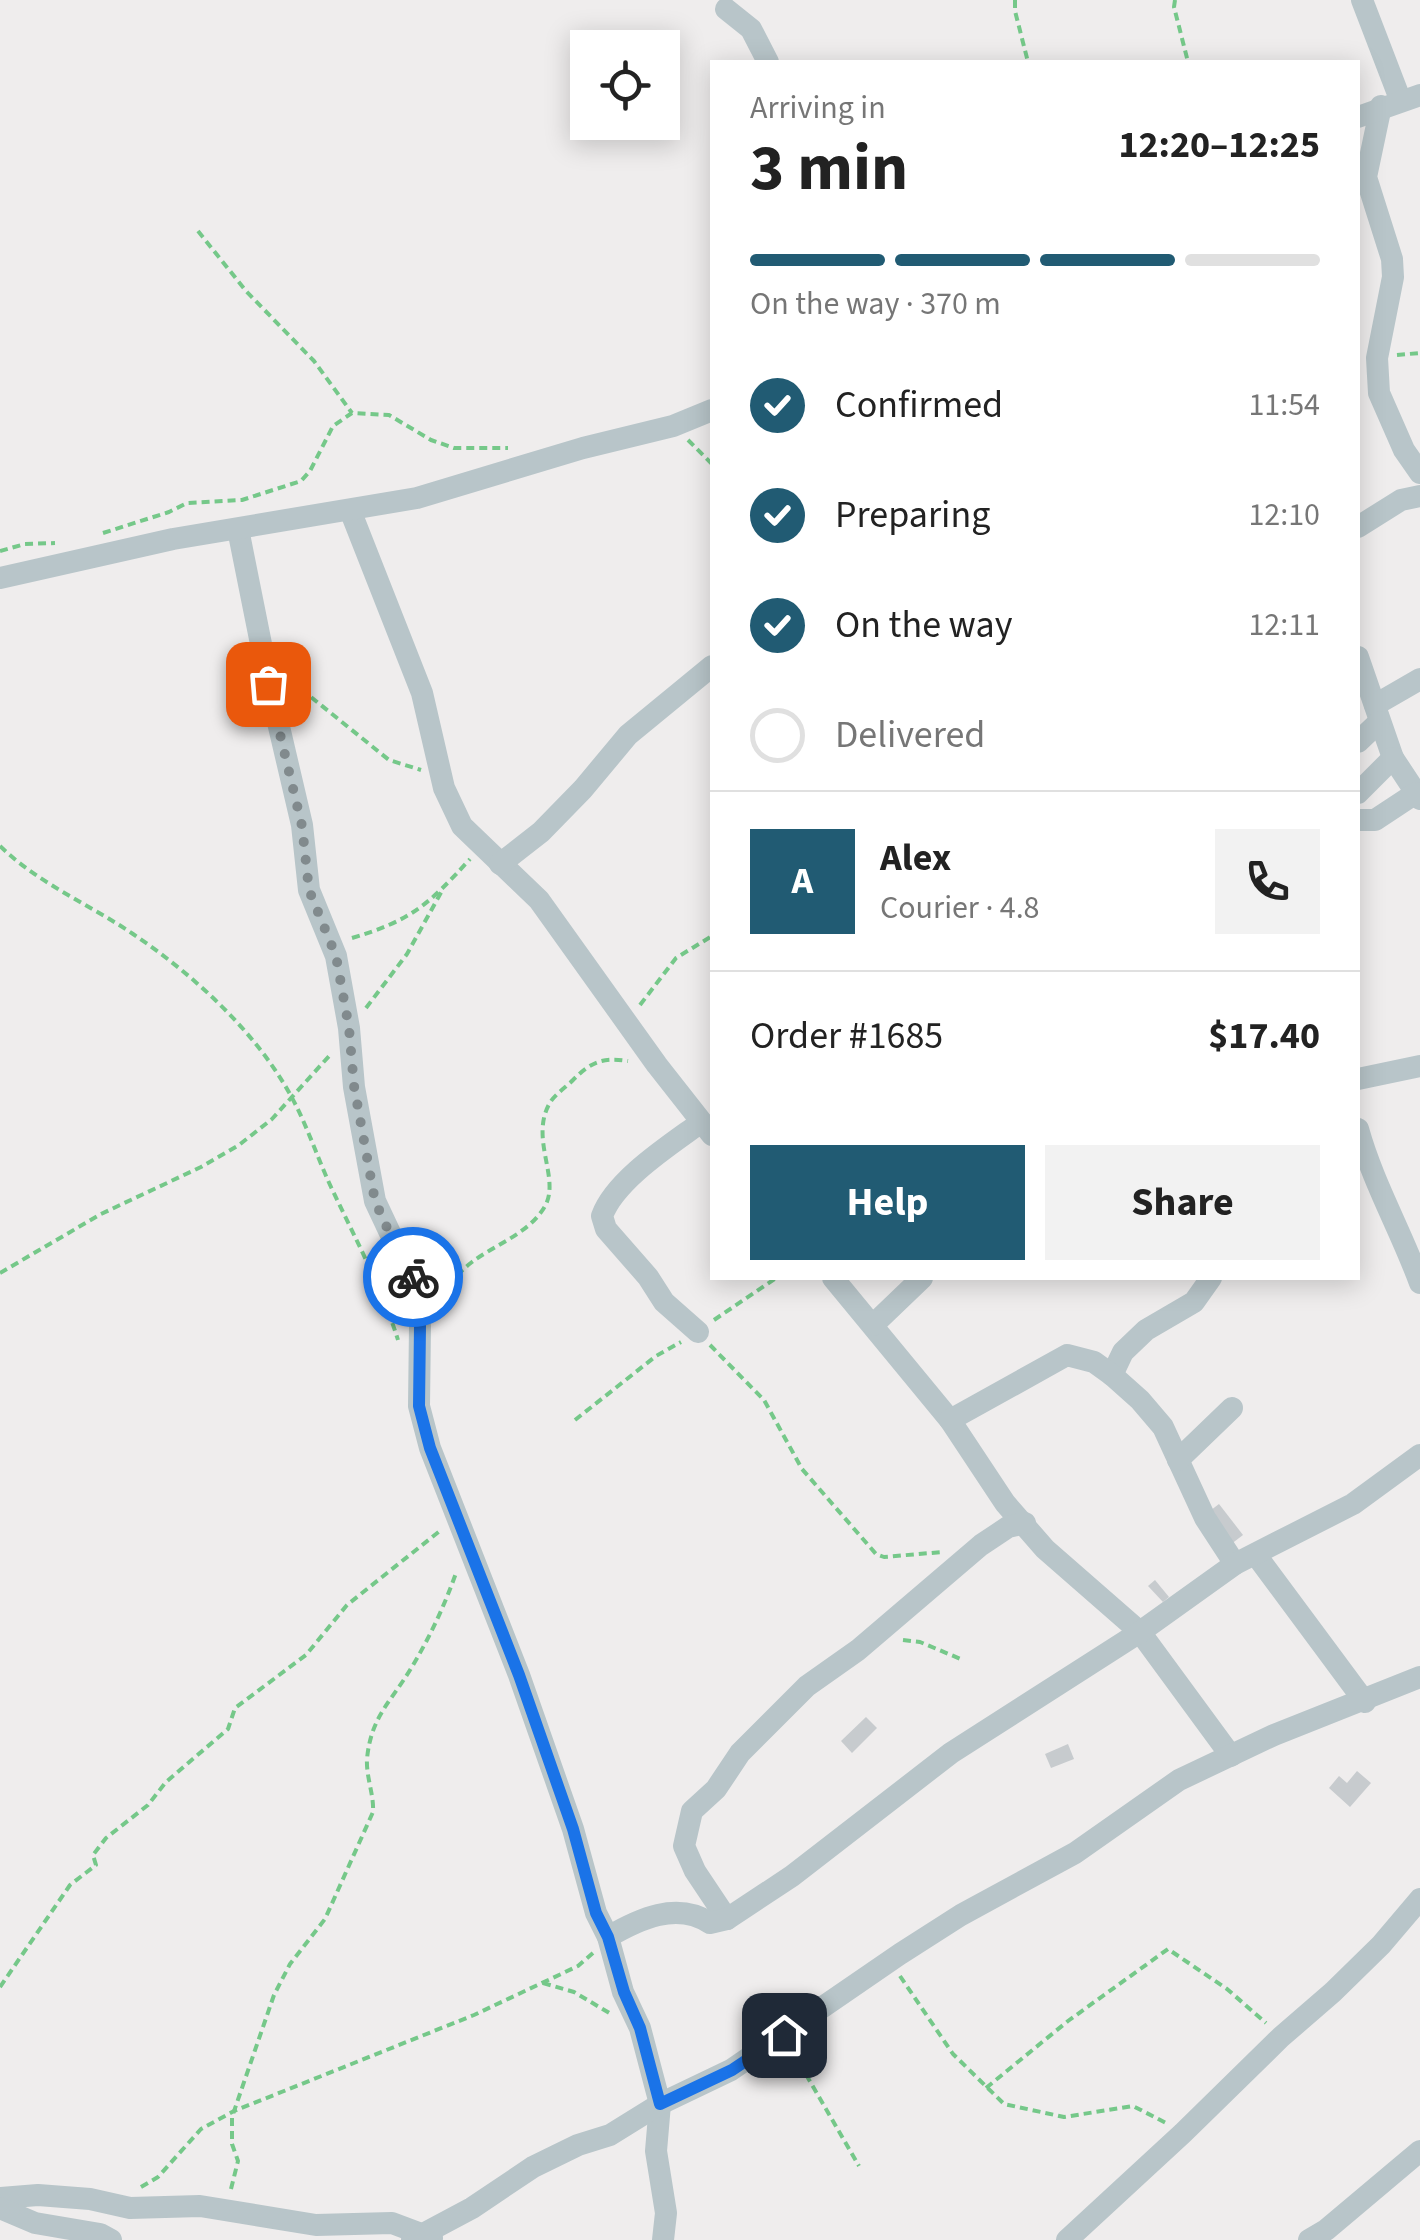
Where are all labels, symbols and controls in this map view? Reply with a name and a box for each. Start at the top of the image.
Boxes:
map controls [570,30,680,140]
button: locate [570,30,680,140]
text: Arriving in [750,85,886,131]
text: 12:20–12:25 [1118,118,1320,172]
text: 3 min [750,122,908,215]
text: On the way · 370 m [750,281,1001,327]
icon: check [750,378,805,433]
text: Confirmed [835,378,1003,432]
text: 11:54 [1248,382,1320,428]
icon: check [750,488,805,543]
text: Preparing [835,488,990,542]
text: 12:10 [1248,492,1320,538]
icon: check [750,598,805,653]
text: On the way [835,598,1012,652]
text: 12:11 [1248,602,1320,648]
pin [226,642,311,727]
icon: bag [241,657,296,712]
text: Delivered [835,708,985,762]
button: phone [1215,829,1320,934]
text: Alex [880,831,951,885]
text: A [792,854,813,908]
text: Courier · 4.8 [880,885,1040,931]
text: Order #1685 [750,1009,943,1063]
text: $17.40 [1208,1009,1320,1063]
button: Help [750,1145,1025,1260]
button: Share [1045,1145,1320,1260]
courier [363,1227,463,1327]
icon: bike [386,1250,441,1305]
pin [742,1993,827,2078]
icon: home [757,2008,812,2063]

